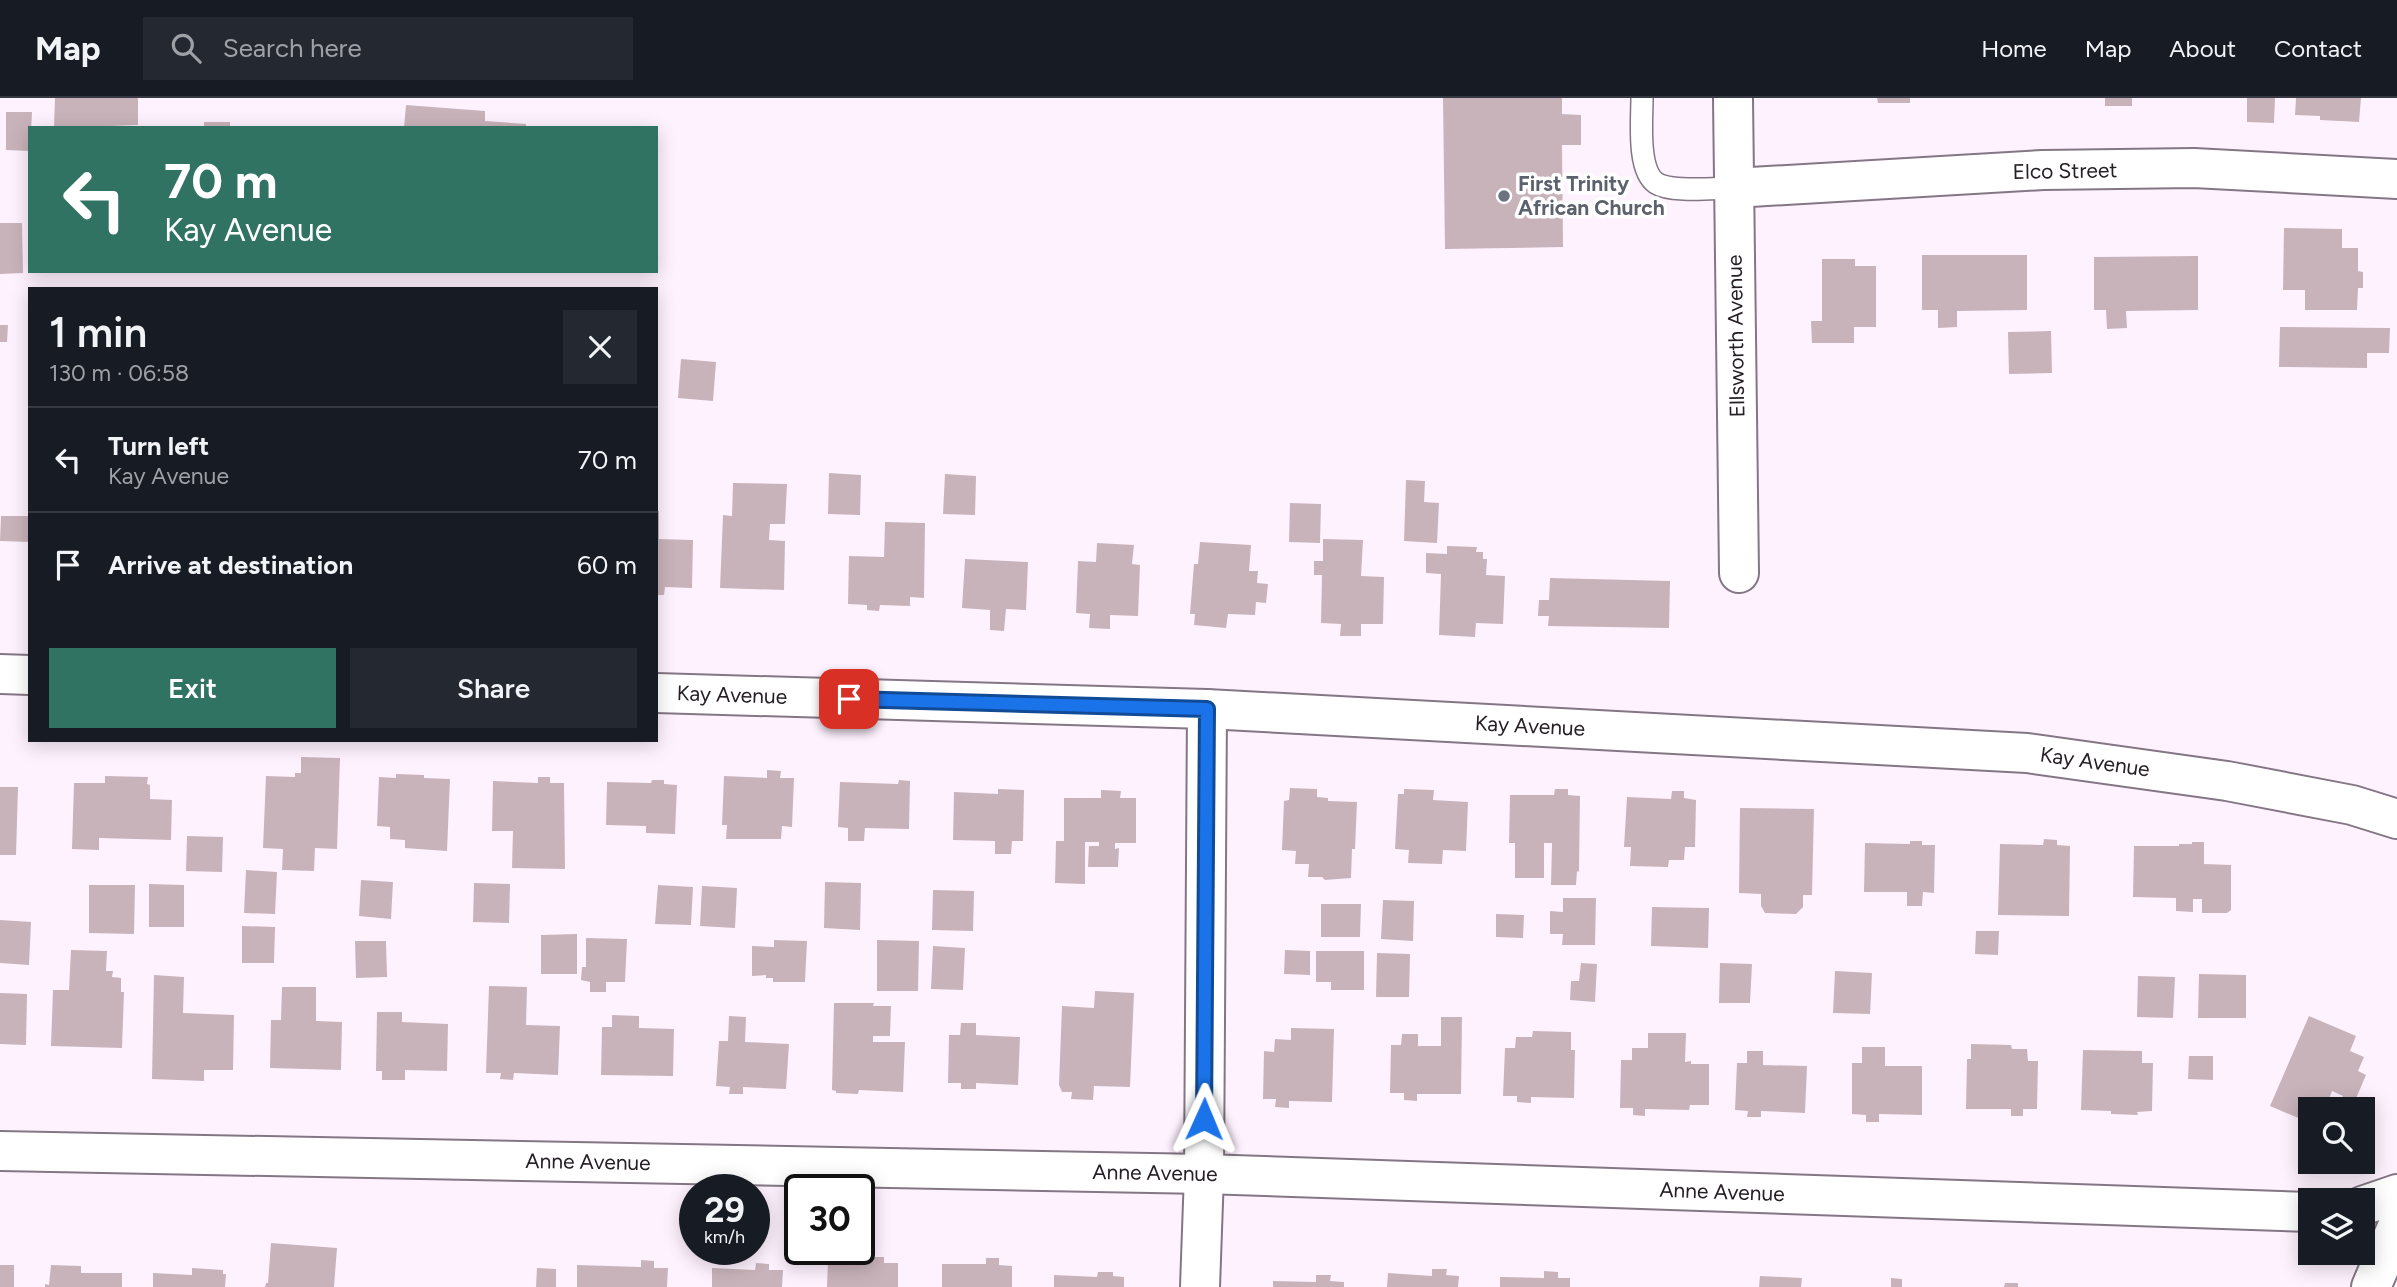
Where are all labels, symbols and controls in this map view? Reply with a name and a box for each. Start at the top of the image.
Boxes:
search box [143,17,633,80]
text: Map [35,29,101,68]
icon: search [167,29,205,67]
text: Search here [223,32,362,64]
text: Home [1981,34,2047,63]
text: Map [2085,34,2131,63]
text: About [2169,34,2236,63]
text: Contact [2274,34,2362,63]
text: 70 m [164,151,277,210]
icon: left [49,154,140,245]
street label: Elco Street [2012,157,2118,184]
place label: First Trinity African Church [1518,171,1665,220]
marker: First Trinity African Church [1496,188,1512,204]
text: Kay Avenue [164,211,332,249]
street label: Ellsworth Avenue [1722,254,1749,418]
text: 1 min [49,307,147,358]
button: close [563,310,637,384]
text: 130 m · 06:58 [49,359,189,387]
text: Turn left [108,430,209,462]
icon: left [49,441,87,479]
text: 70 m [578,444,637,476]
text: Kay Avenue [108,462,229,490]
icon: arrive [49,546,87,584]
text: Arrive at destination [108,549,353,581]
text: 60 m [577,549,637,581]
button: Exit [49,648,336,728]
button: Share [350,648,637,728]
pin [819,669,879,729]
street label: Kay Avenue [676,680,788,709]
icon: arrive [830,680,868,718]
street label: Kay Avenue [1474,710,1586,741]
street label: Kay Avenue [2039,741,2151,782]
position arrow [1167,1082,1241,1156]
map controls [2298,1097,2375,1265]
button: search [2298,1097,2375,1174]
street label: Anne Avenue [525,1148,651,1175]
street label: Anne Avenue [1092,1159,1218,1186]
speed limit sign: 30 [784,1174,875,1265]
street label: Anne Avenue [1659,1177,1785,1206]
button: layers [2298,1188,2375,1265]
text: 29 [704,1189,745,1231]
text: km/h [704,1226,745,1248]

